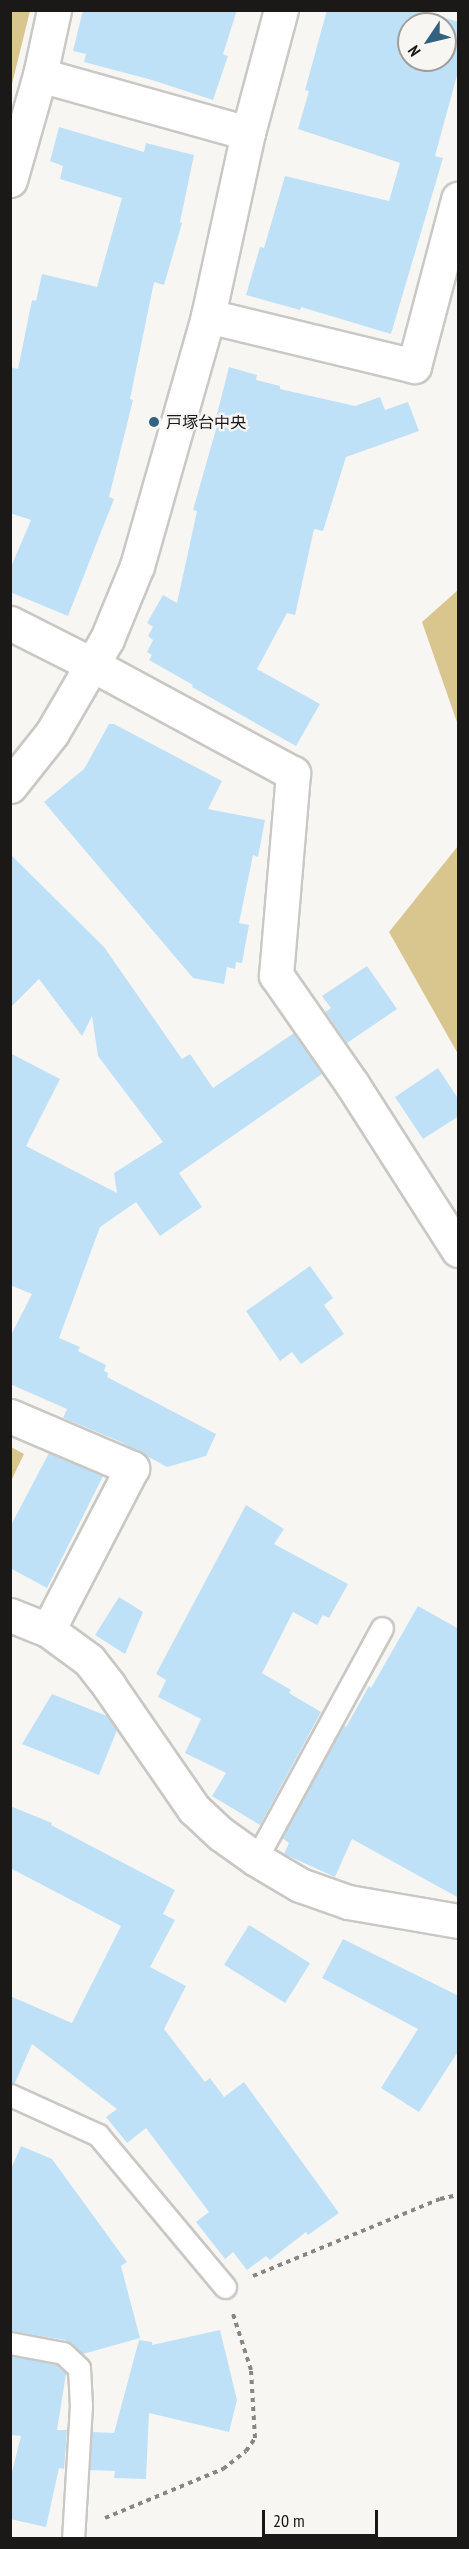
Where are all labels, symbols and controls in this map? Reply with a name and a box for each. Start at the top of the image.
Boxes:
north arrow [397,12,457,72]
text: N [403,42,425,60]
place label: 戸塚台中央 [166,412,246,432]
marker: 戸塚台中央 [147,415,161,429]
scale bar [265,2498,380,2536]
text: 20 m [273,2509,305,2532]

